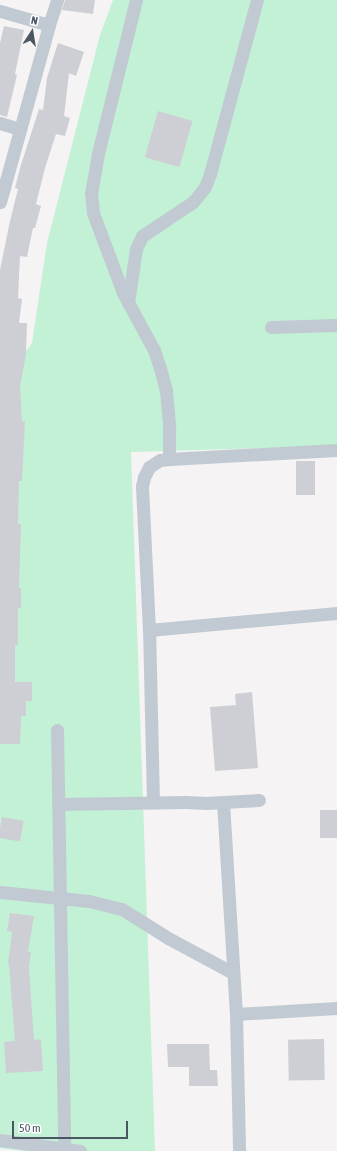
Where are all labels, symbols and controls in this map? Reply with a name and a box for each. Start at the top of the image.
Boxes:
north arrow [12,12,52,52]
text: N [30,14,39,27]
scale bar [14,1113,130,1139]
text: 50 m [19,1121,41,1135]

